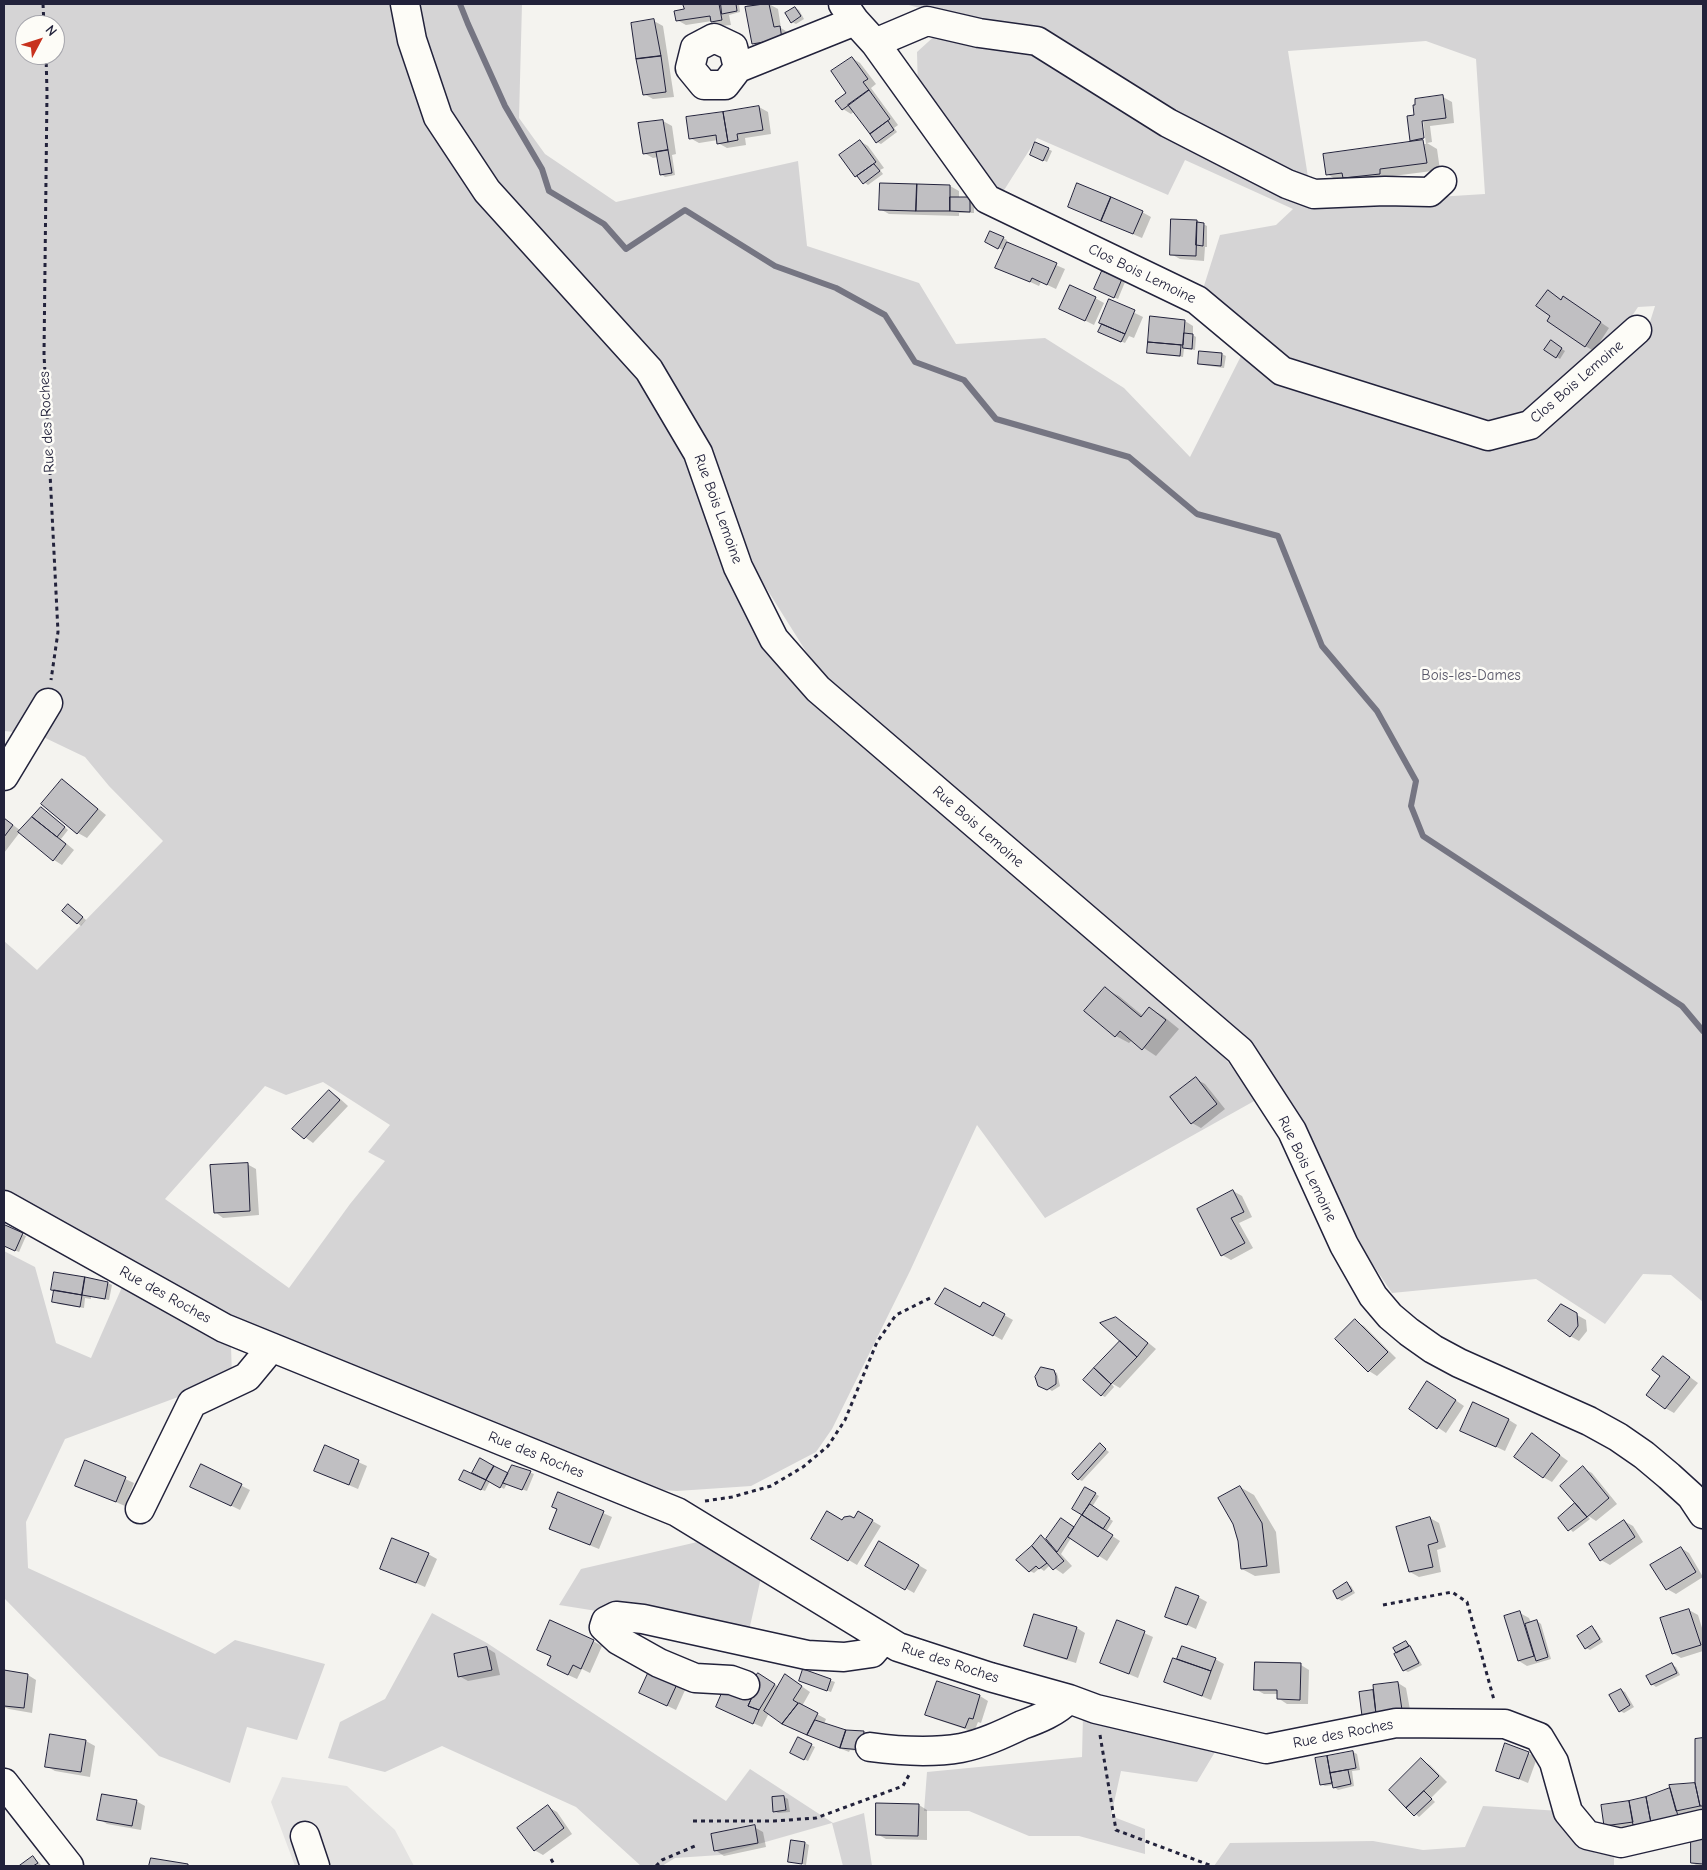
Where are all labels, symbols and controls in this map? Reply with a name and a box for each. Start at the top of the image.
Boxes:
north arrow [15,15,65,65]
text: N [42,22,61,40]
street label: Clos Bois Lemoine [1085,240,1199,308]
street label: Clos Bois Lemoine [1527,337,1627,427]
street label: Rue des Roches [35,371,59,473]
street label: Rue Bois Lemoine [690,452,746,566]
park label: Bois-les-Dames [1421,667,1521,685]
street label: Rue Bois Lemoine [929,782,1027,872]
street label: Rue Bois Lemoine [1274,1113,1340,1225]
street label: Rue des Roches [116,1263,214,1327]
street label: Rue des Roches [486,1428,586,1482]
street label: Rue des Roches [899,1639,1001,1687]
street label: Rue des Roches [1291,1715,1395,1753]

